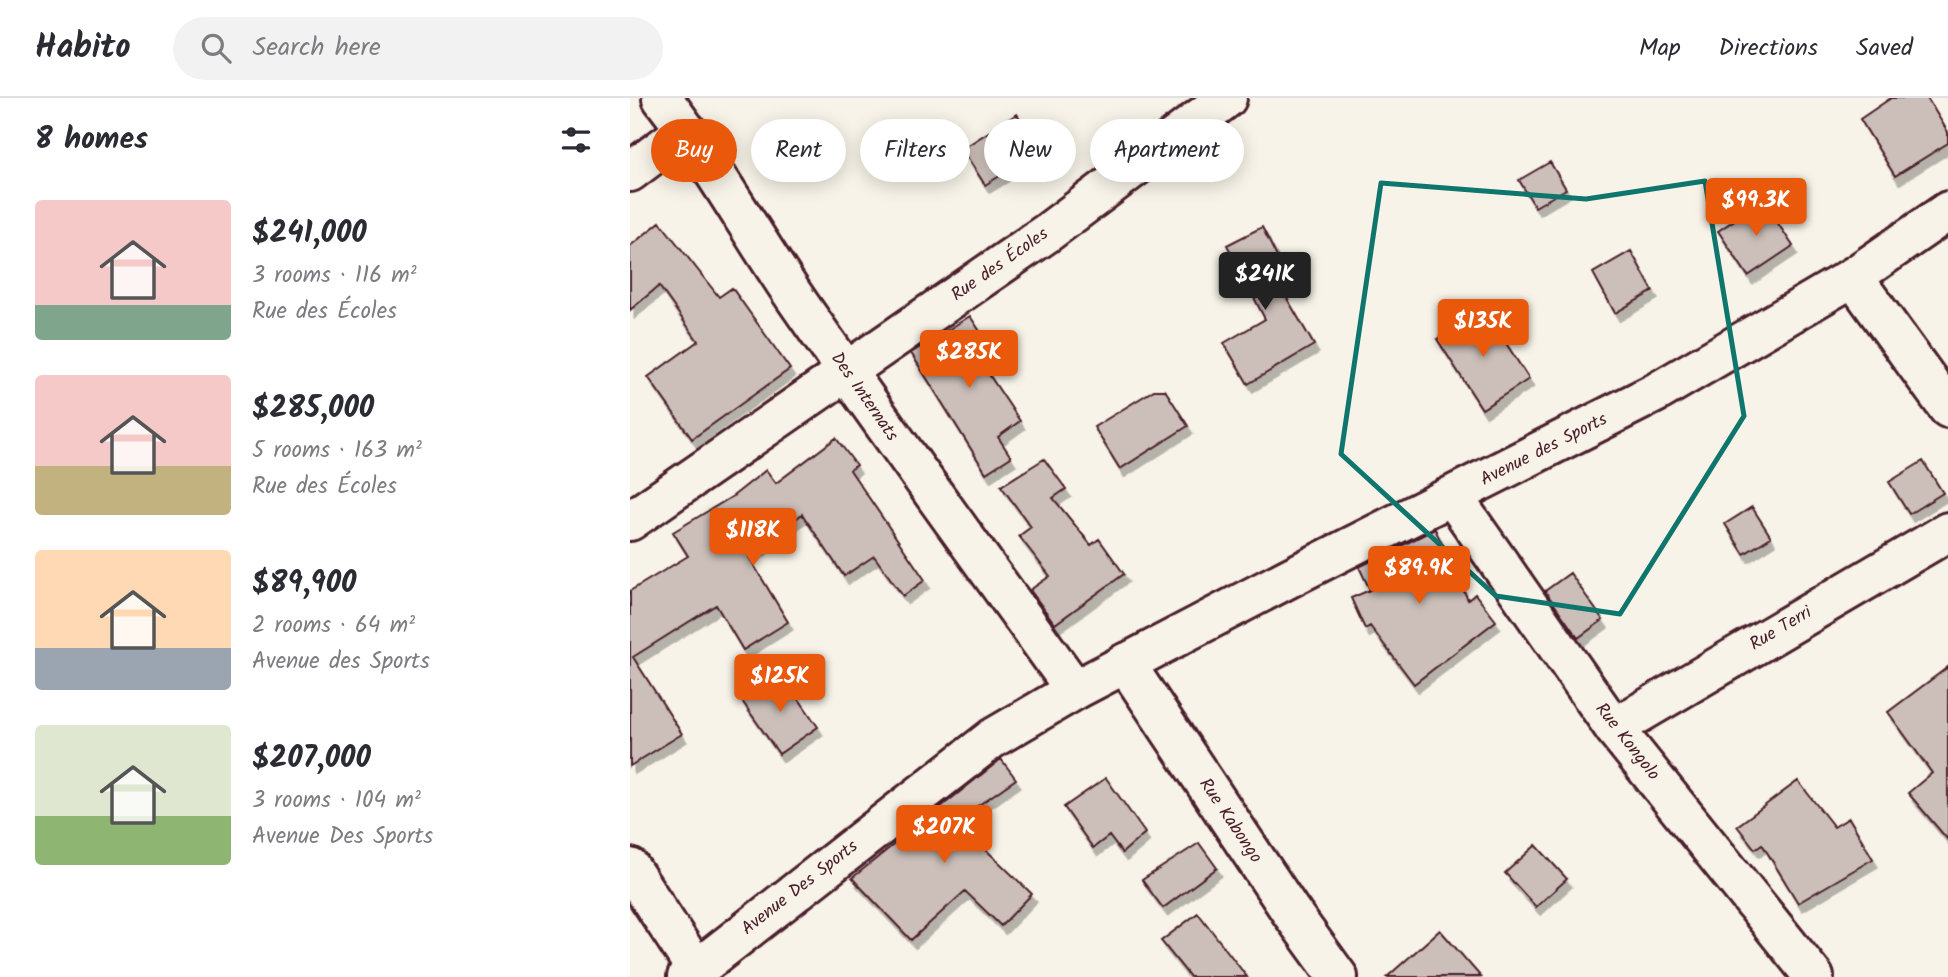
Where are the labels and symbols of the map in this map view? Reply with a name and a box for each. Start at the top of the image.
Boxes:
pin: $99.3K [1699,178,1813,238]
street label: Rue des Écoles [945,220,1055,309]
pin: $241K [1216,252,1314,312]
pin: $135K [1434,300,1532,359]
pin: $285K [920,330,1018,390]
street label: Des Internats [822,346,906,448]
street label: Avenue des Sports [1475,405,1613,494]
pin: $118K [704,508,802,568]
pin: $89.9K [1362,546,1476,606]
street label: Rue Terri [1744,599,1818,659]
pin: $125K [731,654,829,714]
street label: Rue Kongolo [1587,697,1667,787]
street label: Rue Kabongo [1191,772,1269,870]
pin: $207K [895,806,993,865]
street label: Avenue Des Sports [735,833,865,943]

